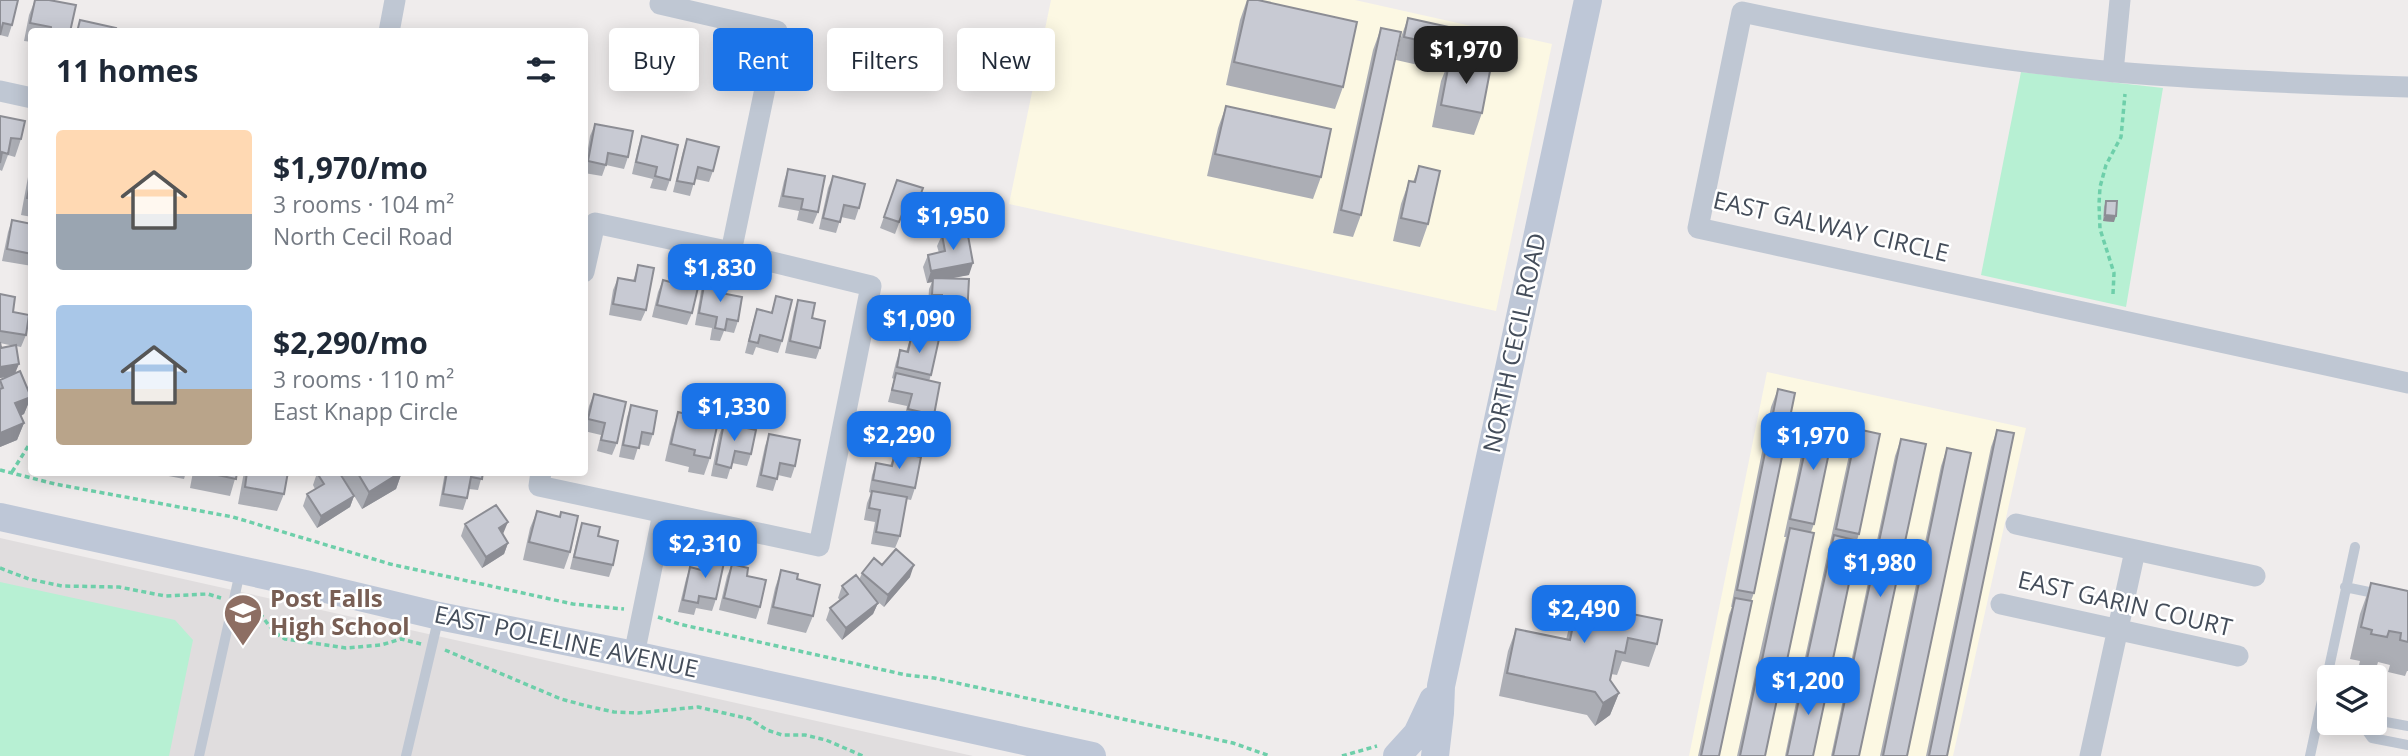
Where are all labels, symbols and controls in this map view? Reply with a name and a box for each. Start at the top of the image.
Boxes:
pin: $1,970 [1409,27,1523,86]
chip: Buy [609,28,699,91]
chip: Rent [713,28,813,91]
chip: Filters [827,28,943,91]
chip: New [957,28,1055,91]
text: $1,970 [1430,33,1502,65]
text: 11 homes [56,50,199,91]
icon: filters [522,51,560,89]
text: $1,970/mo [273,147,428,188]
icon: home [112,158,196,242]
street label: EAST GALWAY CIRCLE [1710,182,1952,269]
text: 3 rooms · 104 m² [273,188,454,220]
pin: $1,950 [896,192,1010,252]
text: $1,950 [917,199,989,231]
text: North Cecil Road [273,220,453,252]
street label: NORTH CECIL ROAD [1474,230,1553,456]
pin: $1,830 [663,244,777,304]
text: $1,830 [684,251,756,283]
pin: $1,090 [862,296,976,355]
text: $1,090 [883,302,955,334]
text: $2,290/mo [273,322,428,363]
icon: home [112,333,196,417]
text: 3 rooms · 110 m² [273,363,454,395]
pin: $1,330 [677,384,791,443]
text: $1,330 [698,390,770,422]
text: East Knapp Circle [273,395,458,427]
pin: $2,290 [842,412,956,471]
pin: $1,970 [1756,412,1870,472]
text: $2,290 [863,418,935,450]
text: $1,970 [1777,419,1849,451]
pin: $2,310 [648,520,762,580]
text: $2,310 [669,527,741,559]
pin: $1,980 [1823,540,1937,599]
text: $1,980 [1844,546,1916,578]
street label: EAST GARIN COURT [2015,562,2236,643]
place label: Post Falls High School [270,581,410,642]
pin: $2,490 [1527,586,1641,645]
school or university icon: Post Falls High School [222,592,264,647]
text: $2,490 [1548,592,1620,624]
street label: EAST POLELINE AVENUE [431,596,701,685]
pin: $1,200 [1751,658,1865,717]
text: $1,200 [1772,664,1844,696]
map controls [2317,665,2387,735]
button: layers [2317,665,2387,735]

